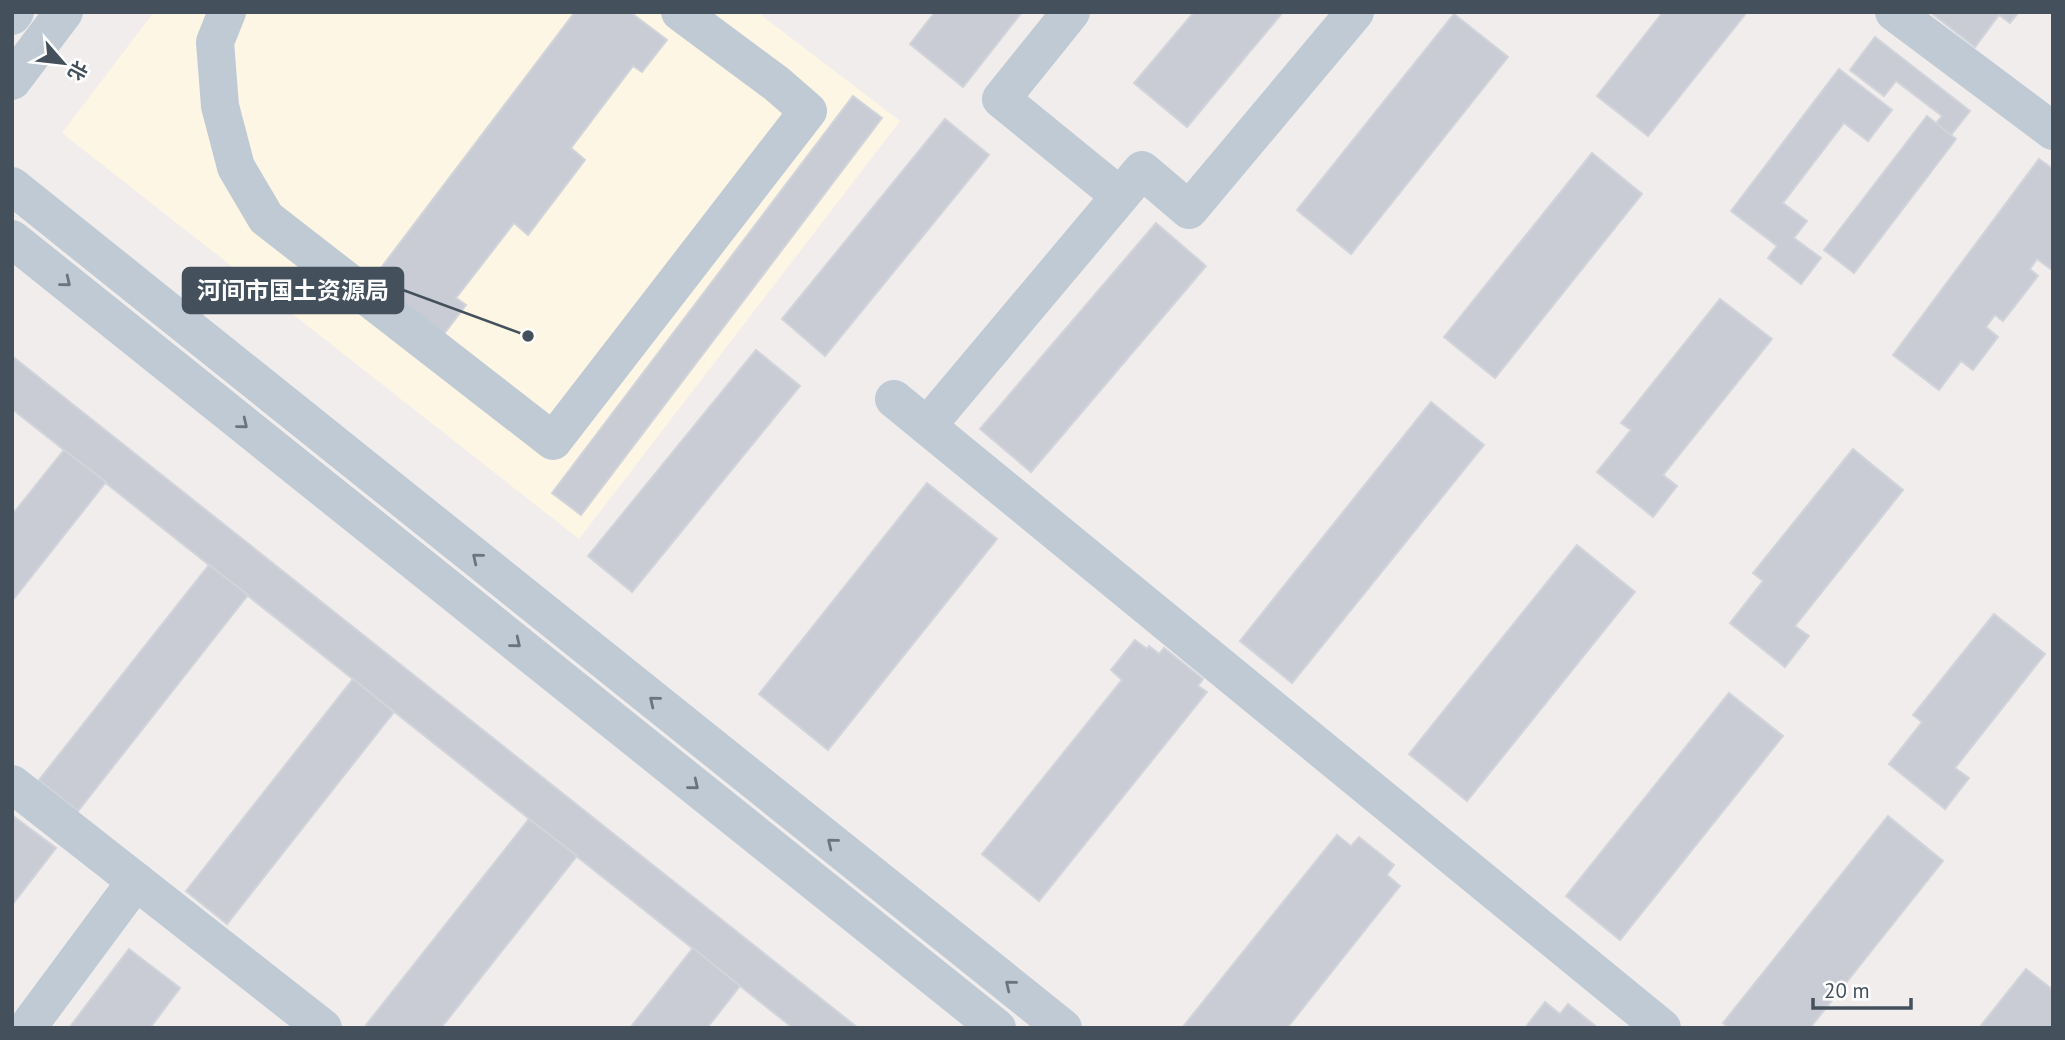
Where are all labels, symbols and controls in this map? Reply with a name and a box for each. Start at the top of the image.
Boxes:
north arrow [28,28,98,98]
text: 北 [63,57,93,85]
callout: 河间市国土资源局 [183,268,403,313]
one-way arrow [58,273,70,286]
text: 河间市国土资源局 [197,275,389,306]
one-way arrow [235,415,248,428]
one-way arrow [472,554,485,567]
one-way arrow [509,634,521,647]
one-way arrow [650,696,662,709]
one-way arrow [685,777,698,789]
one-way arrow [827,838,840,851]
scale bar [1813,967,1911,1011]
text: 20 m [1824,977,1870,1004]
one-way arrow [1005,981,1018,993]

